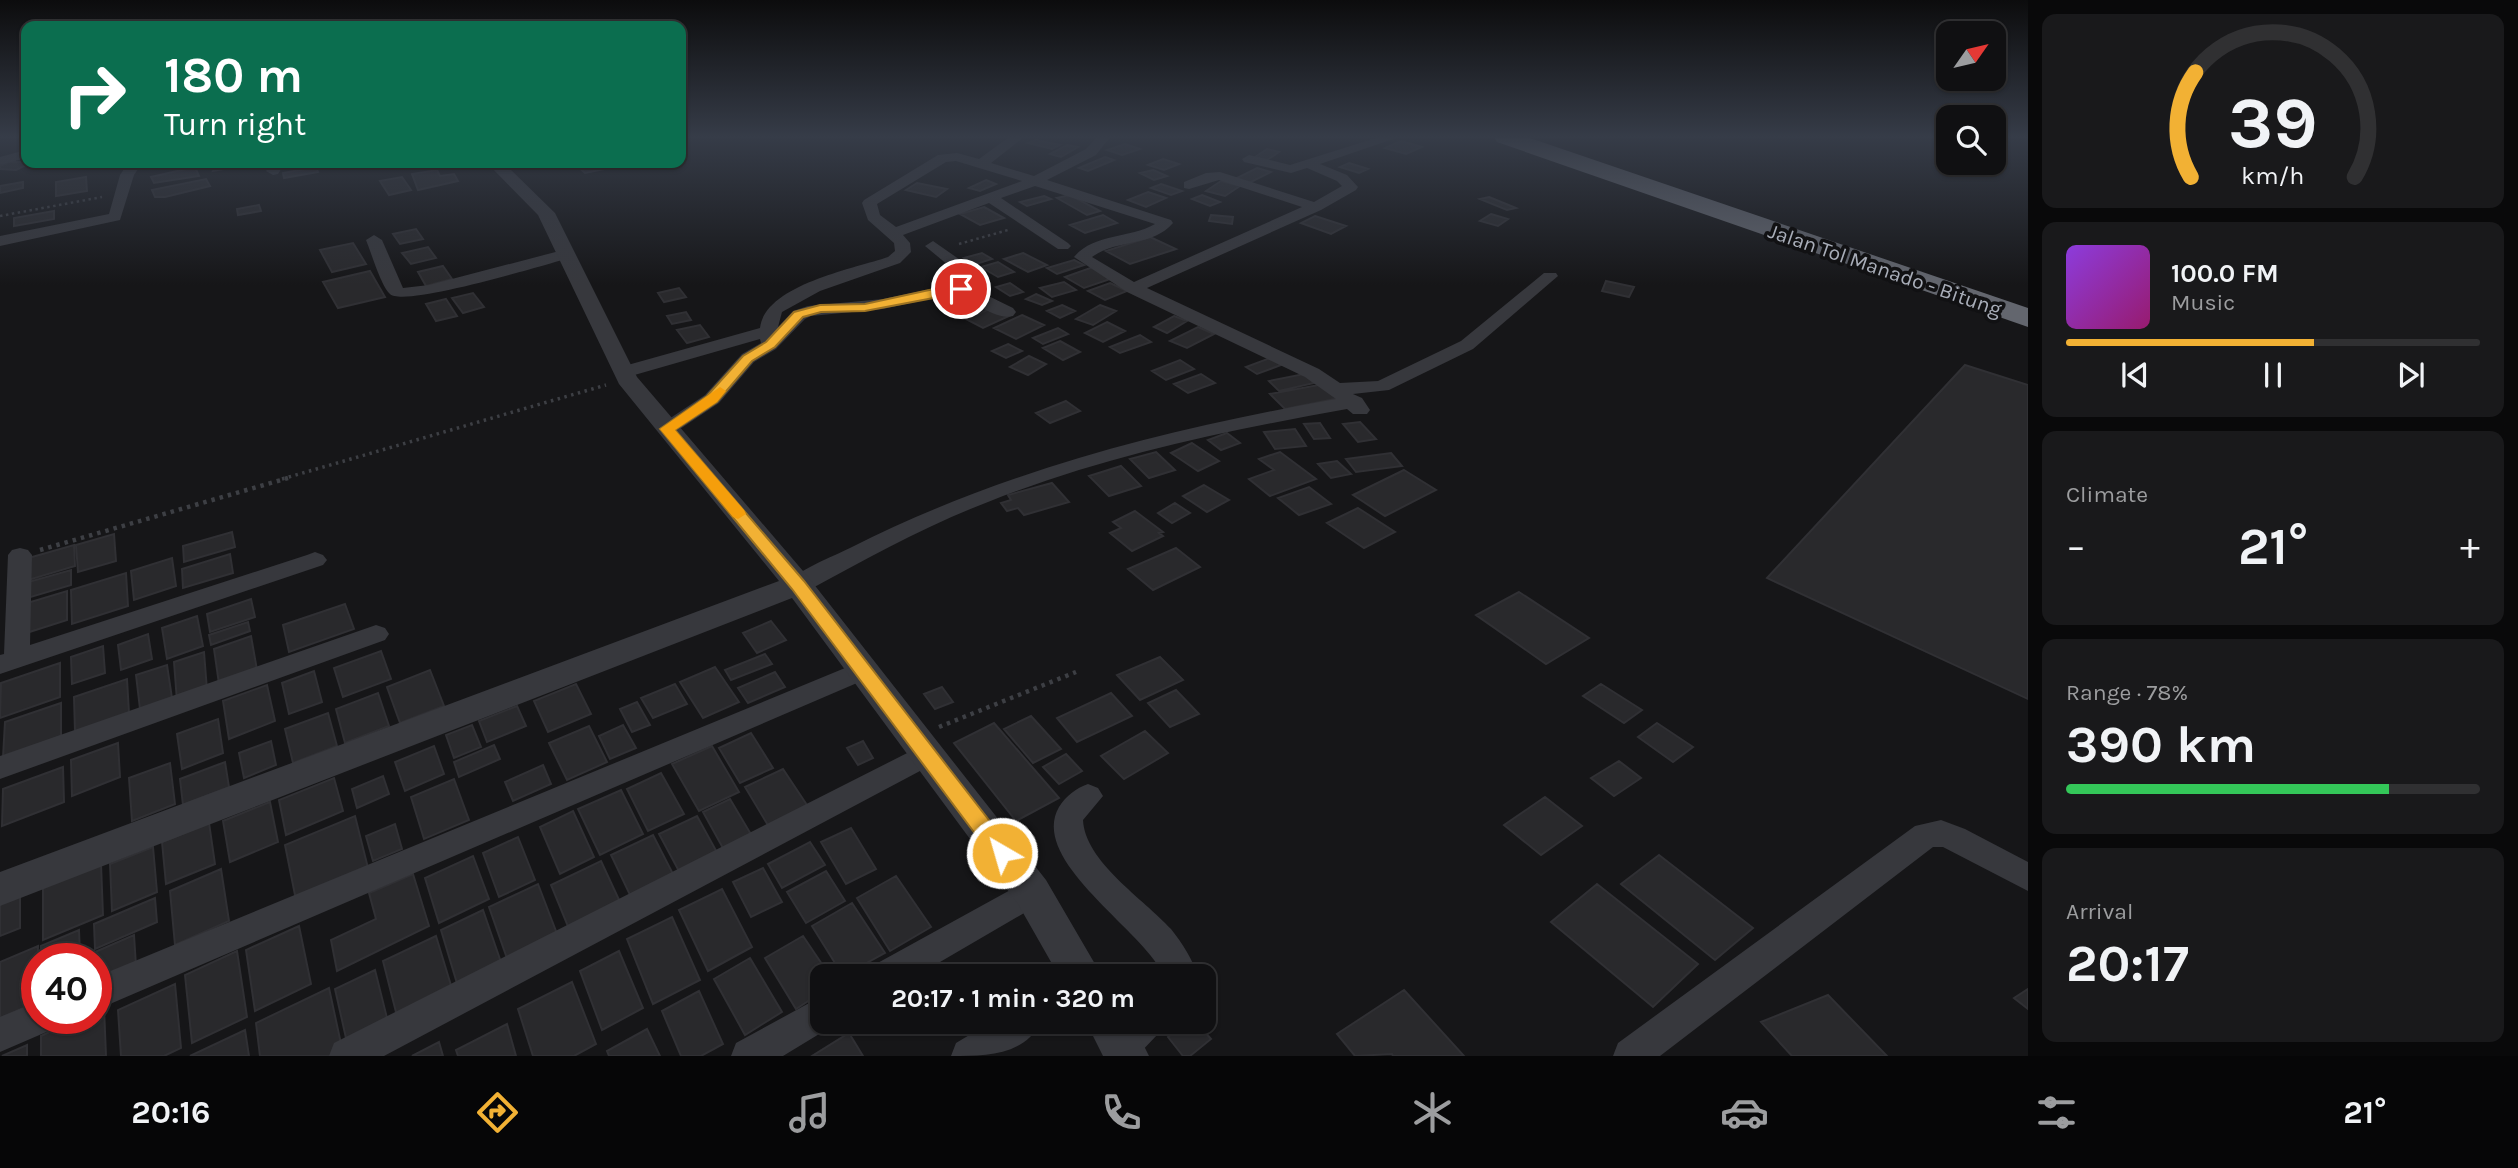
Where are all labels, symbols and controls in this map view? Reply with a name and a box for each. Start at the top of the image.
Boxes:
north arrow [1936,21,2006,91]
map controls [1936,21,2006,175]
text: 180 m [164,47,303,104]
icon: right [49,49,140,140]
text: 39 [2228,81,2318,166]
button: search [1936,105,2006,175]
text: Turn right [164,106,306,143]
text: km/h [2241,161,2305,190]
street label: Jalan Tol Manado - Bitung [1765,219,2005,321]
text: 100.0 FM [2171,258,2279,289]
pin [931,259,991,319]
icon: arrive [942,270,980,308]
text: Music [2171,289,2235,316]
icon: previous [2116,356,2154,394]
icon: pause [2254,356,2292,394]
icon: next [2392,356,2430,394]
text: Climate [2066,481,2148,508]
text: 21° [2238,516,2308,577]
text: − [2066,524,2086,569]
text: + [2460,524,2480,569]
text: Range · 78% [2066,679,2188,706]
text: 390 km [2066,714,2256,775]
position arrow [965,816,1039,890]
text: Arrival [2066,898,2133,925]
text: 20:17 [2066,933,2189,994]
speed limit sign: 40 [21,943,112,1034]
text: 20:17 · 1 min · 320 m [891,983,1135,1014]
icon: directions [473,1088,522,1137]
icon: music [785,1088,834,1137]
icon: phone [1097,1088,1146,1137]
icon: climate [1408,1088,1457,1137]
icon: car [1720,1088,1769,1137]
icon: filters [2032,1088,2081,1137]
text: 20:16 [131,1094,210,1131]
text: 21° [2343,1094,2387,1131]

